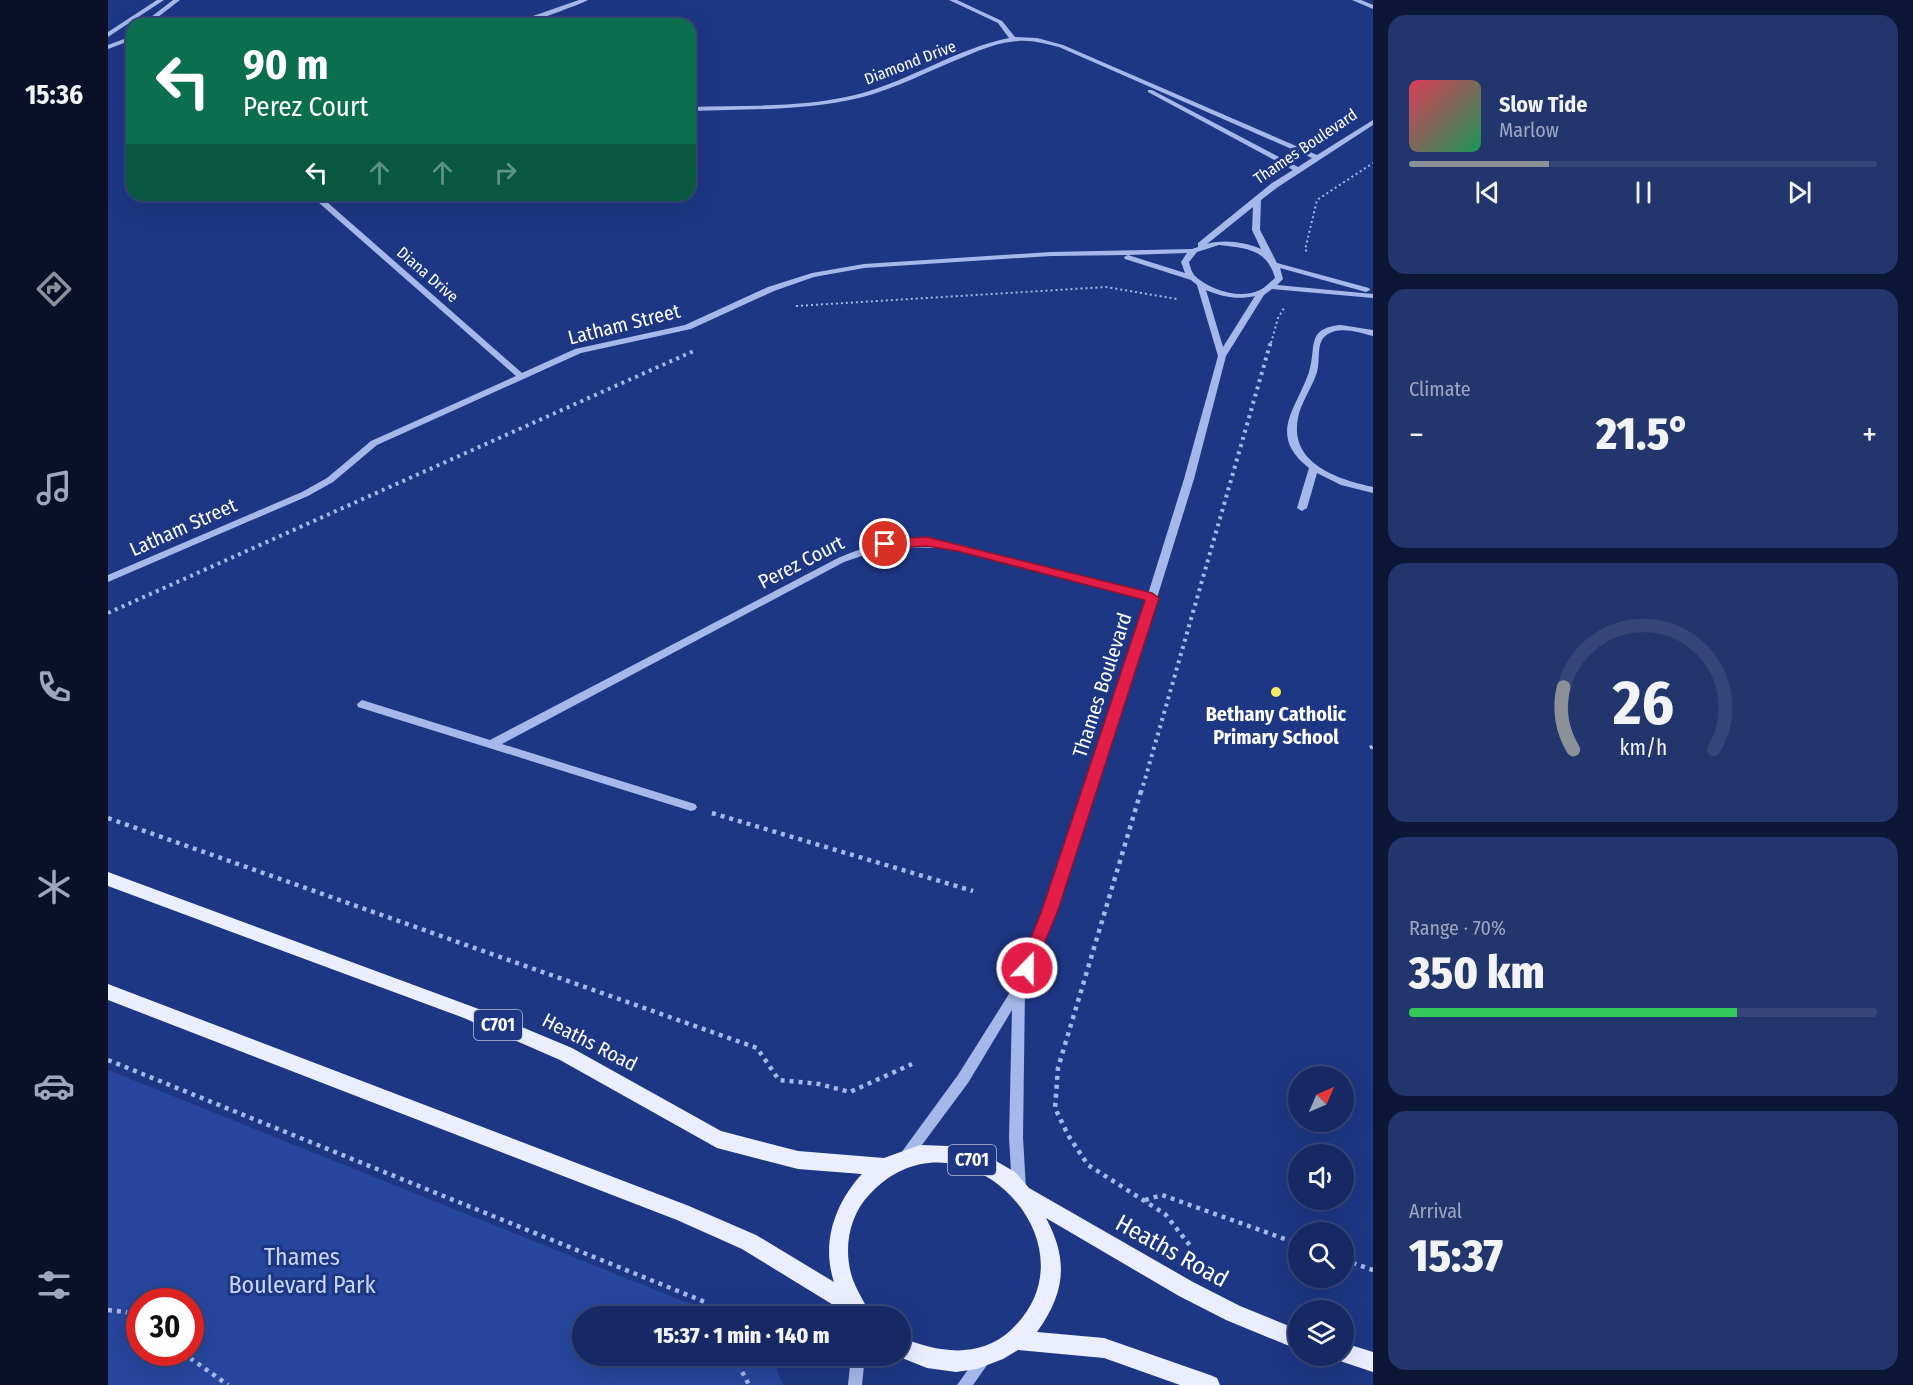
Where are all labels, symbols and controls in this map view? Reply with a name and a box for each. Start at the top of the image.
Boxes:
street label: Diamond Drive [862,36,959,89]
text: 90 m [243,40,328,90]
icon: left [144,42,222,120]
text: 15:36 [25,79,83,111]
text: Perez Court [243,91,368,123]
text: Slow Tide [1499,91,1587,118]
street label: Thames Boulevard [1250,105,1361,188]
text: Marlow [1499,118,1559,142]
icon: left [300,156,333,189]
icon: ahead [363,156,396,189]
icon: ahead [426,156,459,189]
icon: right [489,156,522,189]
icon: previous [1471,176,1504,209]
icon: pause [1627,176,1660,209]
icon: next [1783,176,1816,209]
street label: Diana Drive [393,243,462,306]
icon: directions [33,268,75,310]
street label: Latham Street [565,298,683,350]
text: Climate [1409,377,1471,401]
text: 21.5° [1596,407,1690,461]
text: − [1409,415,1424,455]
text: + [1862,415,1877,455]
icon: music [33,467,75,509]
street label: Latham Street [126,493,241,561]
pin [859,518,910,569]
icon: arrive [868,527,901,560]
street label: Perez Court [754,530,848,594]
street label: Thames Boulevard [1067,610,1137,760]
icon: phone [33,666,75,708]
text: 26 [1611,666,1674,741]
marker: Bethany Catholic Primary School [1269,685,1283,699]
place label: Bethany Catholic Primary School [1206,702,1347,749]
text: km/h [1619,735,1667,761]
icon: climate [33,866,75,908]
text: Range · 70% [1409,916,1506,940]
position arrow [995,936,1059,1000]
text: 350 km [1409,946,1545,1000]
street label: Heaths Road [538,1008,642,1076]
road number: C701 [474,1010,522,1040]
icon: car [33,1065,75,1107]
north arrow [1288,1066,1354,1132]
map controls [1288,1066,1354,1366]
button: sound [1288,1144,1354,1210]
road number: C701 [948,1145,996,1175]
text: Arrival [1409,1199,1462,1223]
street label: Heaths Road [1111,1209,1233,1293]
button: search [1288,1222,1354,1288]
text: 15:37 [1409,1229,1503,1283]
park label: Thames Boulevard Park [228,1243,376,1299]
icon: filters [33,1264,75,1306]
speed limit sign: 30 [126,1288,204,1366]
button: layers [1288,1300,1354,1366]
text: 15:37 · 1 min · 140 m [653,1322,830,1349]

